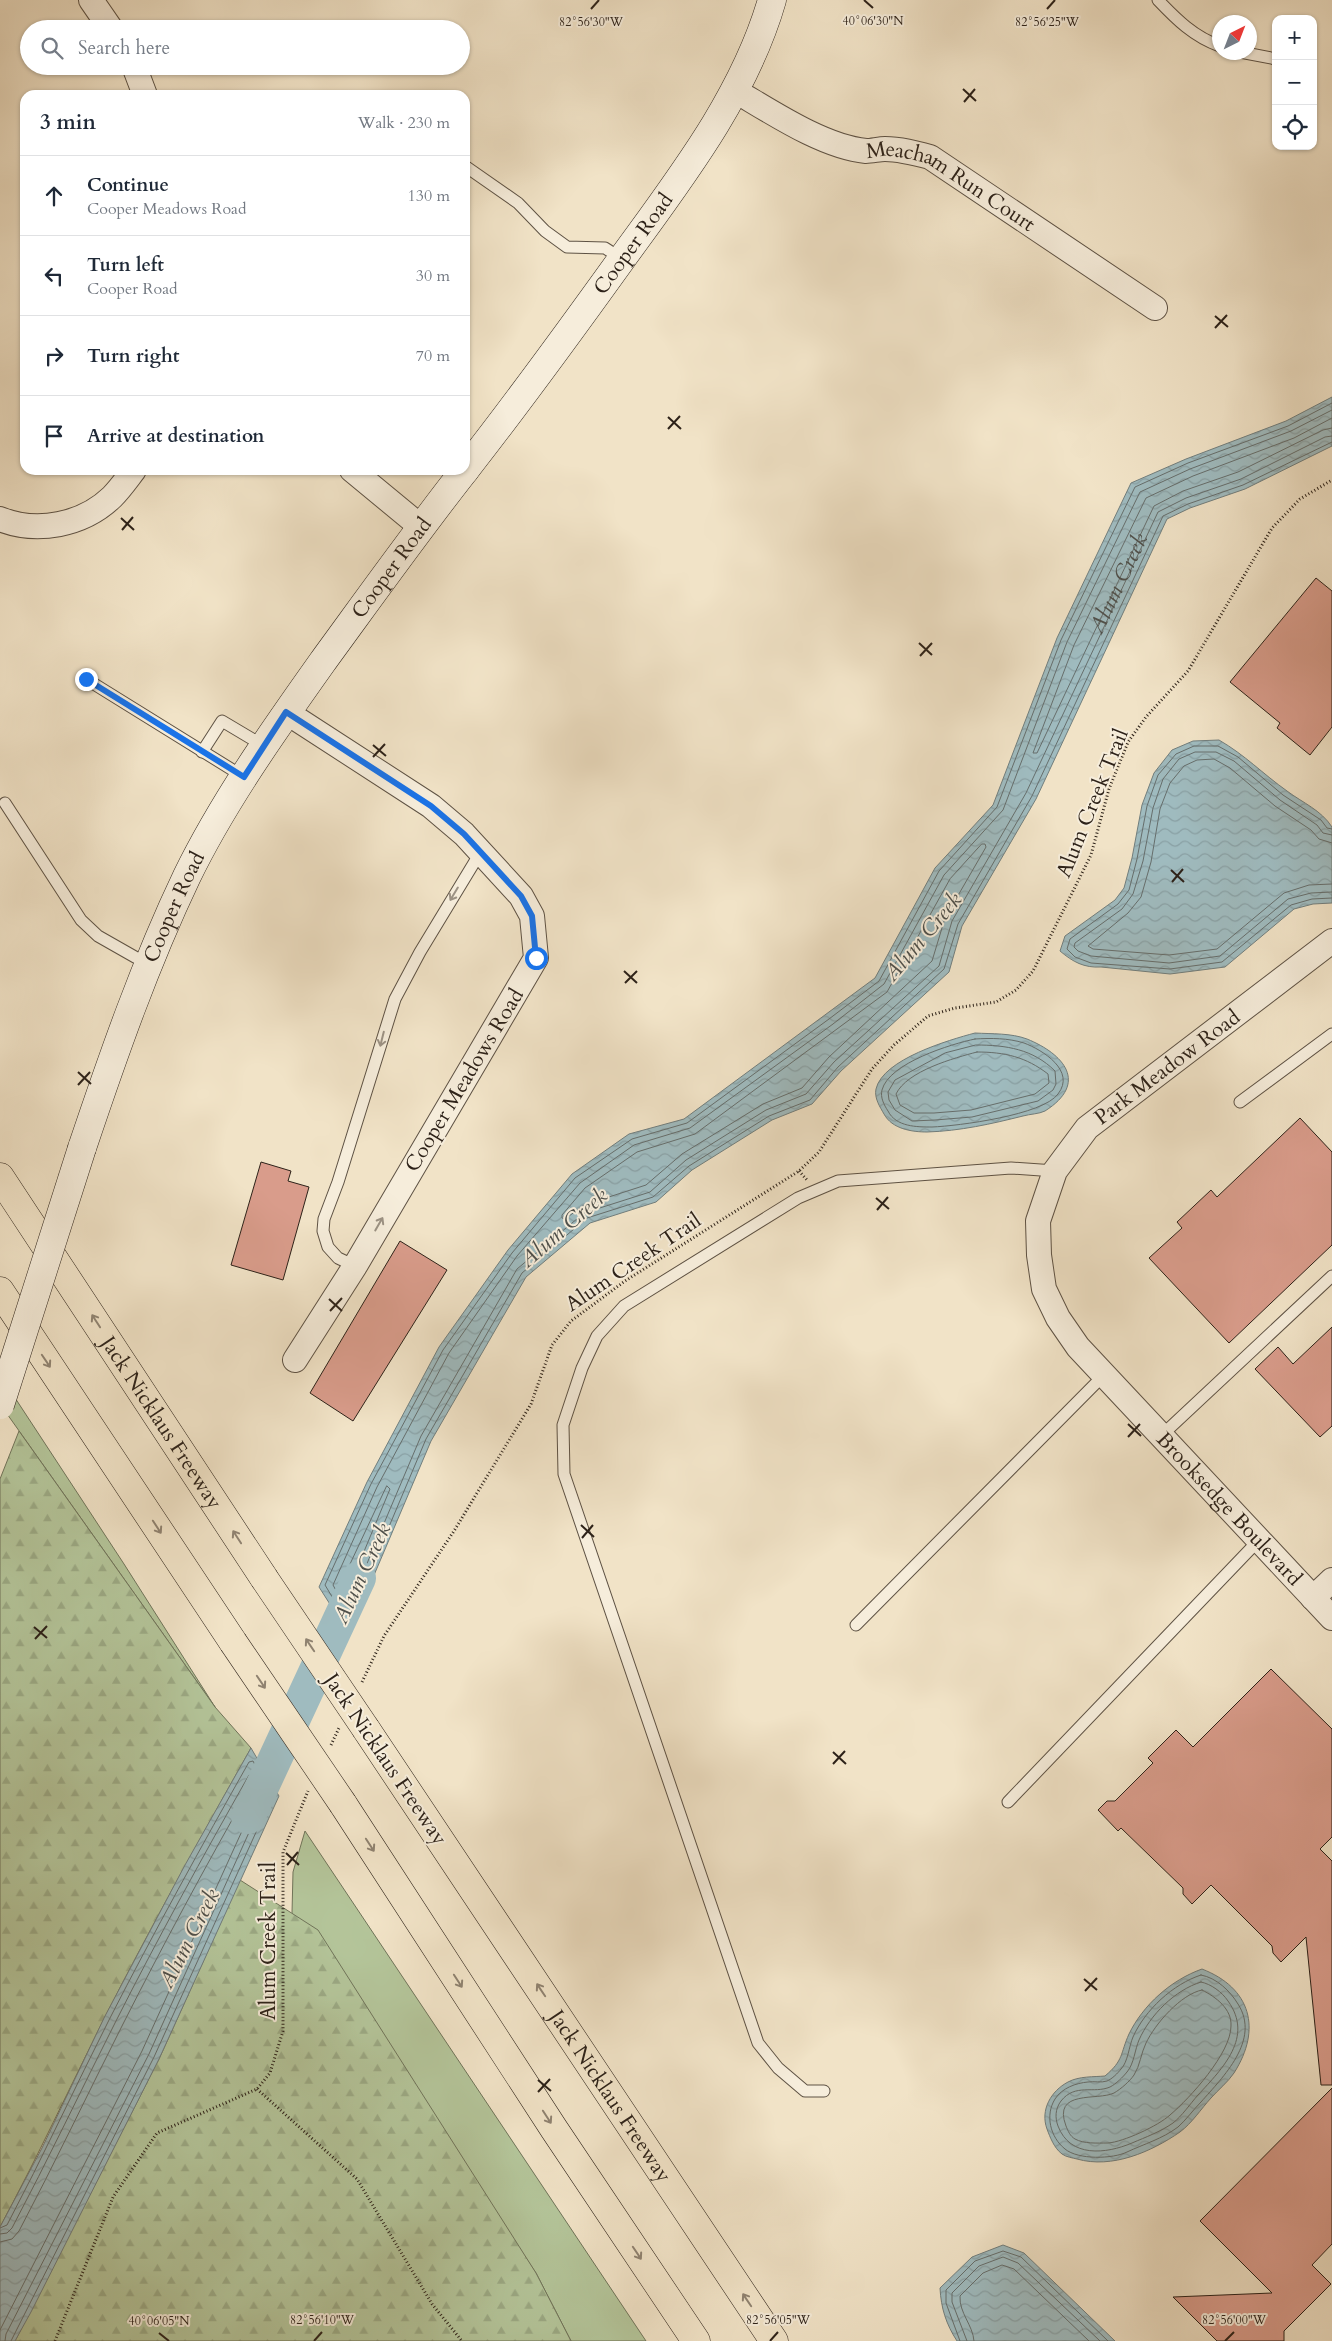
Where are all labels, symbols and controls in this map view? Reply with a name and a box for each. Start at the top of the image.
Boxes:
text: 40°06'30"N [843,13,904,29]
text: 82°56'30"W [559,14,624,30]
text: 82°56'25"W [1015,14,1080,30]
north arrow [1212,15,1257,60]
map controls [1272,15,1317,150]
button: + [1272,15,1317,60]
search box [20,20,470,75]
icon: search [38,34,66,62]
text: Search here [78,35,170,61]
button: − [1272,60,1317,105]
button: locate [1272,105,1317,150]
text: 3 min [40,108,96,137]
text: Walk · 230 m [358,112,450,134]
street label: Meacham Run Court [864,135,1041,239]
text: Continue [87,172,169,198]
icon: ahead [40,182,68,210]
text: 130 m [408,185,450,207]
street label: Cooper Road [587,187,680,301]
text: Cooper Meadows Road [87,198,247,220]
text: Turn left [87,252,164,278]
icon: left [40,262,68,290]
text: 30 m [416,265,450,287]
text: Cooper Road [87,278,178,300]
icon: right [40,342,68,370]
text: Turn right [87,343,179,369]
text: 70 m [416,345,450,367]
icon: arrive [40,422,68,450]
text: Arrive at destination [87,423,264,449]
street label: Cooper Road [345,511,439,624]
water label: Alum Creek [1081,528,1155,640]
route end [75,668,98,691]
street label: Alum Creek Trail [1049,724,1136,882]
street label: Cooper Road [137,847,212,967]
water label: Alum Creek [876,886,969,988]
one-way arrow [449,887,459,901]
route start [525,947,548,970]
street label: Cooper Meadows Road [398,983,531,1177]
street label: Park Meadow Road [1088,1003,1246,1132]
one-way arrow [377,1030,387,1046]
water label: Alum Creek [512,1181,614,1275]
street label: Alum Creek Trail [560,1206,707,1319]
one-way arrow [374,1217,384,1232]
one-way arrow [90,1314,100,1328]
street label: Jack Nicklaus Freeway [92,1328,229,1515]
one-way arrow [41,1353,51,1367]
street label: Brooksedge Boulevard [1150,1426,1309,1592]
water label: Alum Creek [325,1518,398,1630]
one-way arrow [152,1519,162,1533]
one-way arrow [232,1531,242,1545]
one-way arrow [305,1639,315,1653]
street label: Jack Nicklaus Freeway [316,1665,454,1851]
one-way arrow [255,1675,266,1689]
one-way arrow [364,1838,375,1852]
street label: Alum Creek Trail [254,1862,283,2020]
water label: Alum Creek [151,1883,227,1994]
one-way arrow [454,1974,464,1988]
one-way arrow [535,1983,546,1997]
street label: Jack Nicklaus Freeway [541,2002,678,2188]
one-way arrow [542,2110,552,2124]
one-way arrow [632,2246,642,2260]
one-way arrow [742,2294,752,2308]
text: 82°56'10"W [290,2312,355,2328]
text: 82°56'05"W [746,2312,811,2328]
text: 82°56'00"W [1202,2312,1267,2328]
text: 40°06'05"N [129,2313,190,2329]

